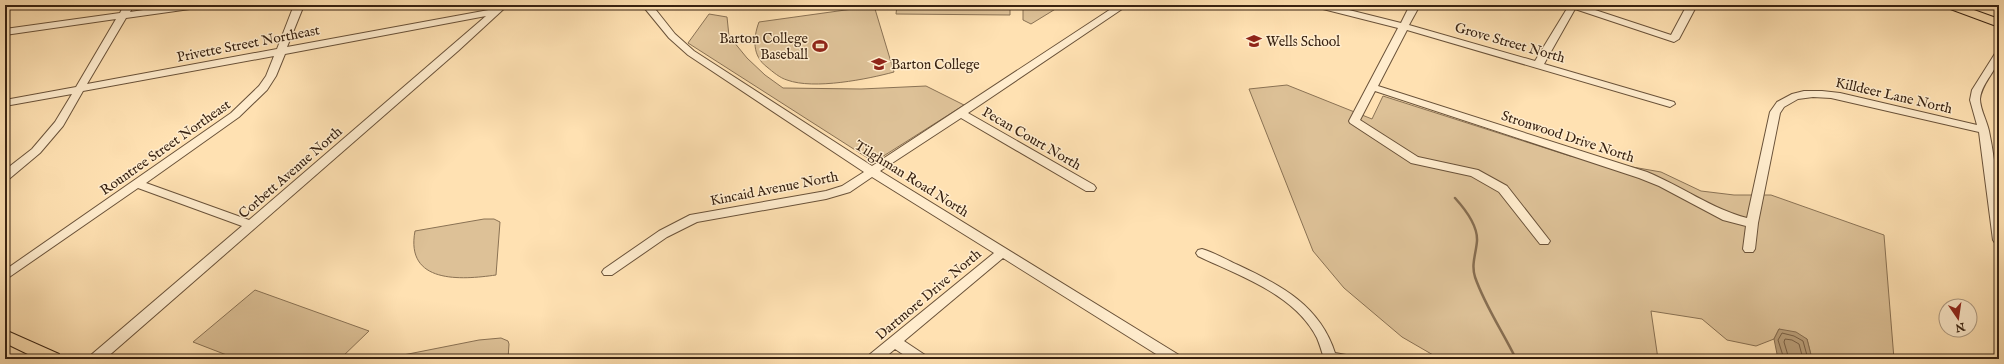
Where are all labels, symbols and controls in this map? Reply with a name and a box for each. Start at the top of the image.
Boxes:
street label: Grove Street North [1453,19,1567,67]
street label: Privette Street Northeast [175,21,321,67]
place label: Barton College Baseball [719,30,809,64]
school or university icon: Wells School [1245,32,1263,50]
place label: Wells School [1266,33,1340,51]
sports icon: Barton College Baseball [811,37,829,55]
school or university icon: Barton College [870,55,888,73]
place label: Barton College [891,56,980,74]
street label: Killdeer Lane North [1834,74,1955,118]
street label: Rountree Street Northeast [97,96,234,200]
street label: Pecan Court North [979,103,1085,175]
street label: Stronwood Drive North [1499,107,1637,167]
street label: Corbett Avenue North [235,122,347,223]
street label: Tilghman Road North [851,136,972,222]
street label: Kincaid Avenue North [709,168,840,210]
street label: Dartmore Drive North [872,245,986,344]
north arrow [1938,298,1978,338]
text: N [1953,319,1967,335]

